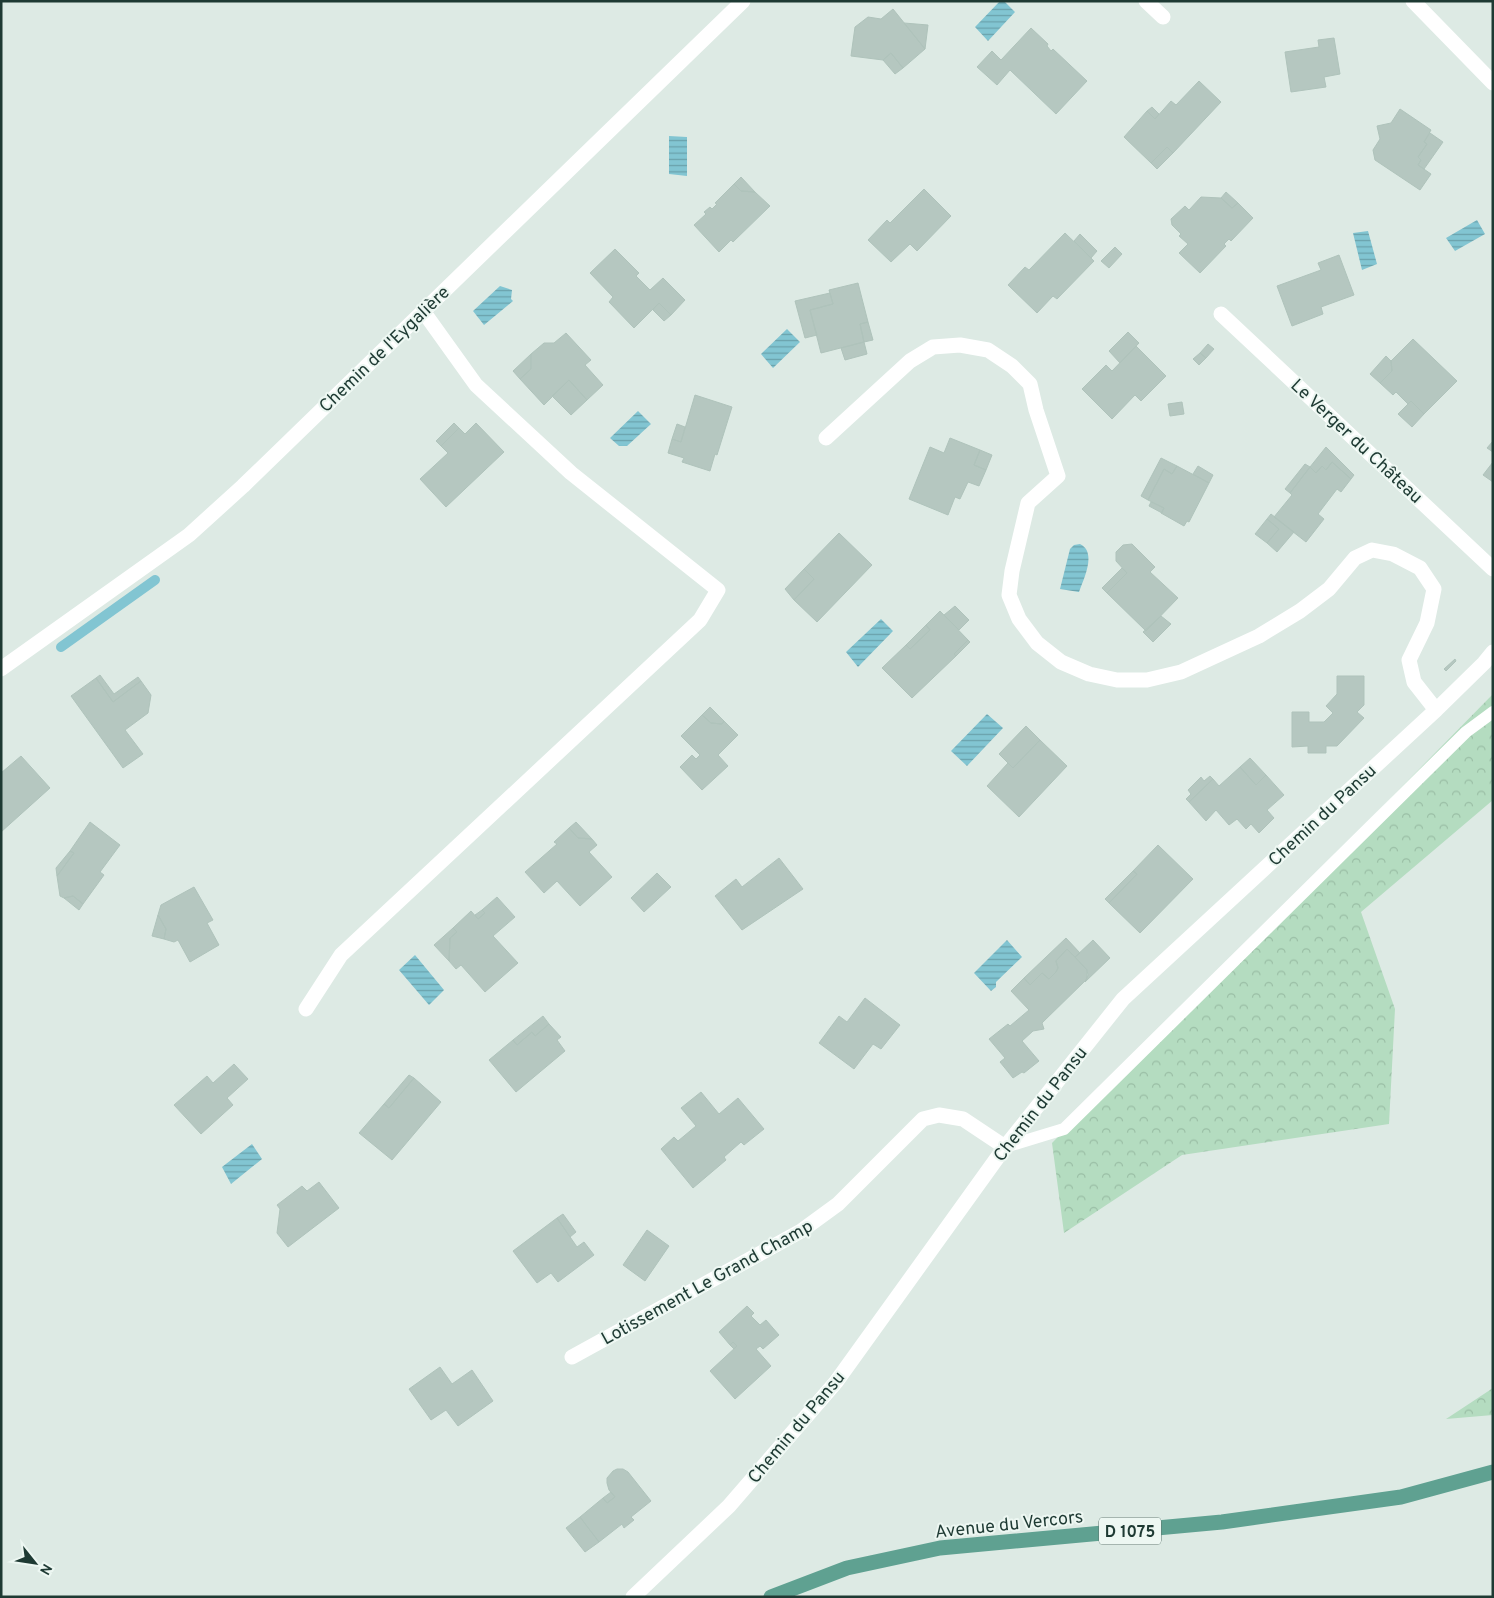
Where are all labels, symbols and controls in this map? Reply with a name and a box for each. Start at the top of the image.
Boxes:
street label: Chemin de l'Eygalière [315,282,455,418]
street label: Le Verger du Château [1285,375,1427,509]
street label: Chemin du Pansu [1264,760,1382,872]
street label: Chemin du Pansu [989,1043,1093,1167]
street label: Lotissement Le Grand Champ [598,1215,818,1351]
street label: Chemin du Pansu [743,1367,851,1489]
street label: Avenue du Vercors [934,1506,1084,1545]
road number: D 1075 [1099,1518,1161,1544]
north arrow [10,1538,60,1588]
text: N [35,1560,55,1577]

